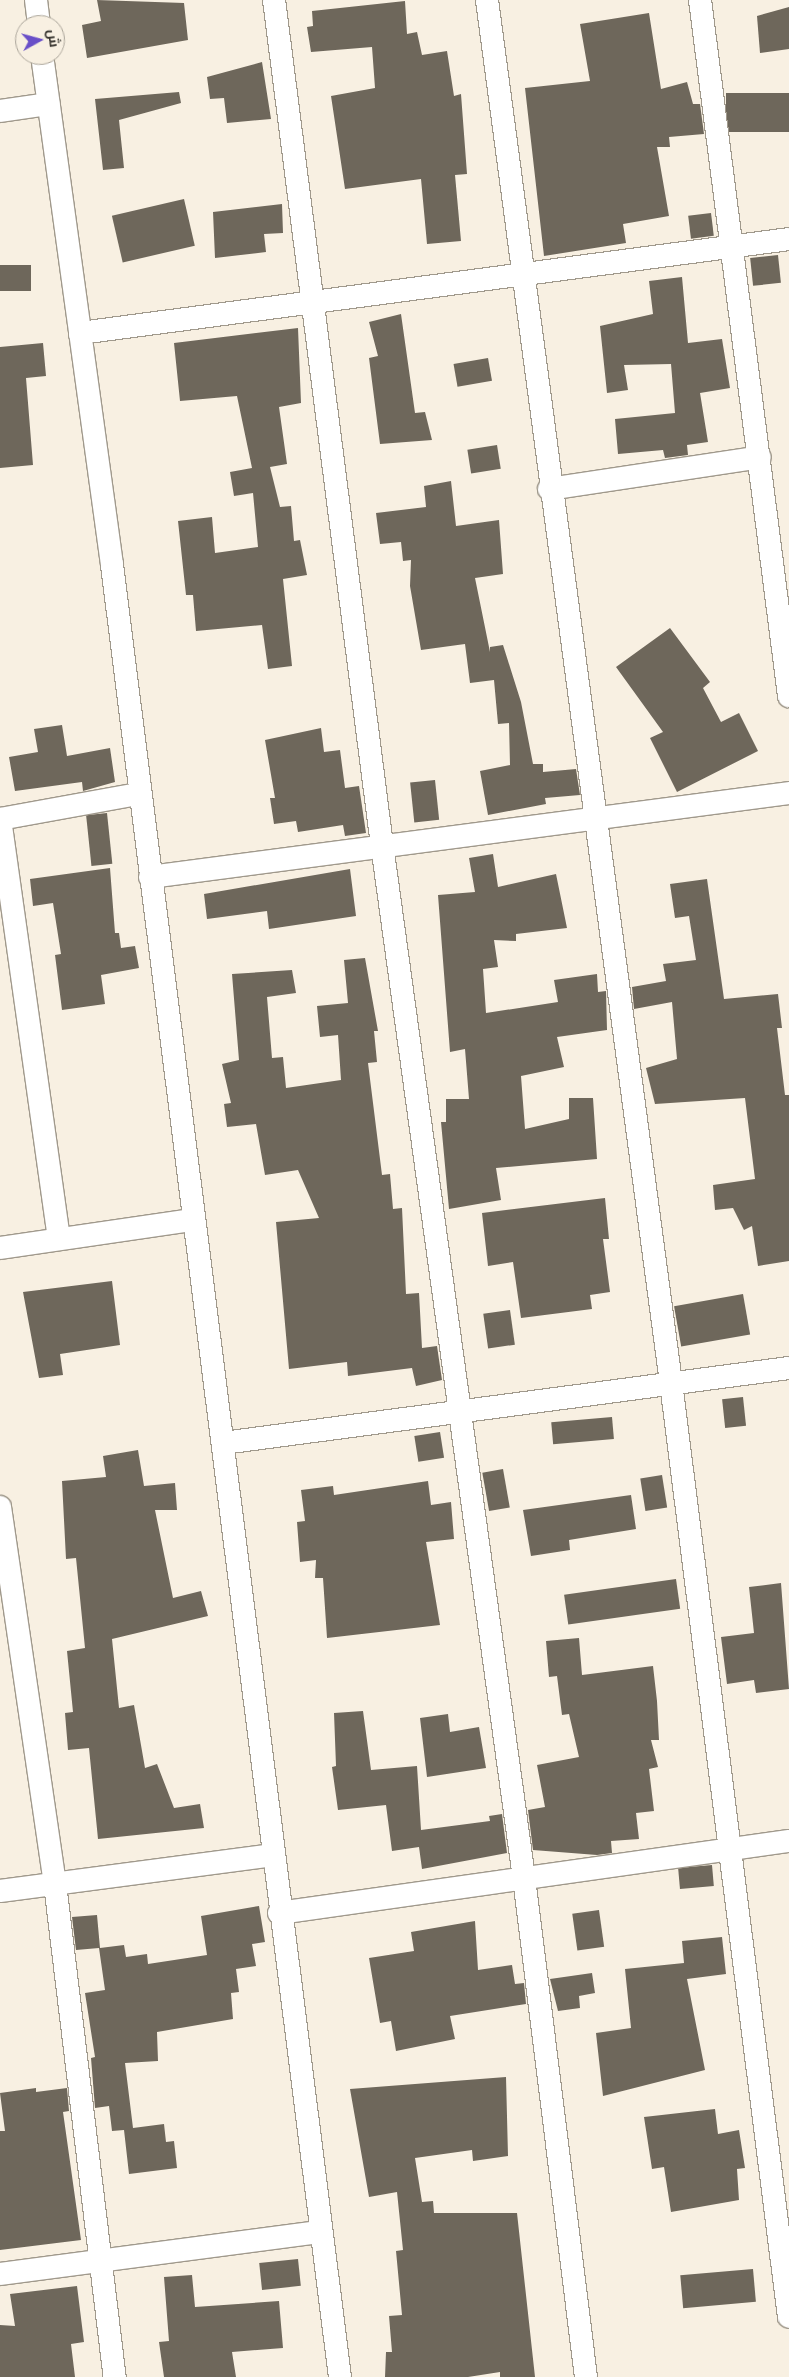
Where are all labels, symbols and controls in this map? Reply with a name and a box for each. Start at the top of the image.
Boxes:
north arrow [15,15,65,65]
text: ش [44,28,64,48]

